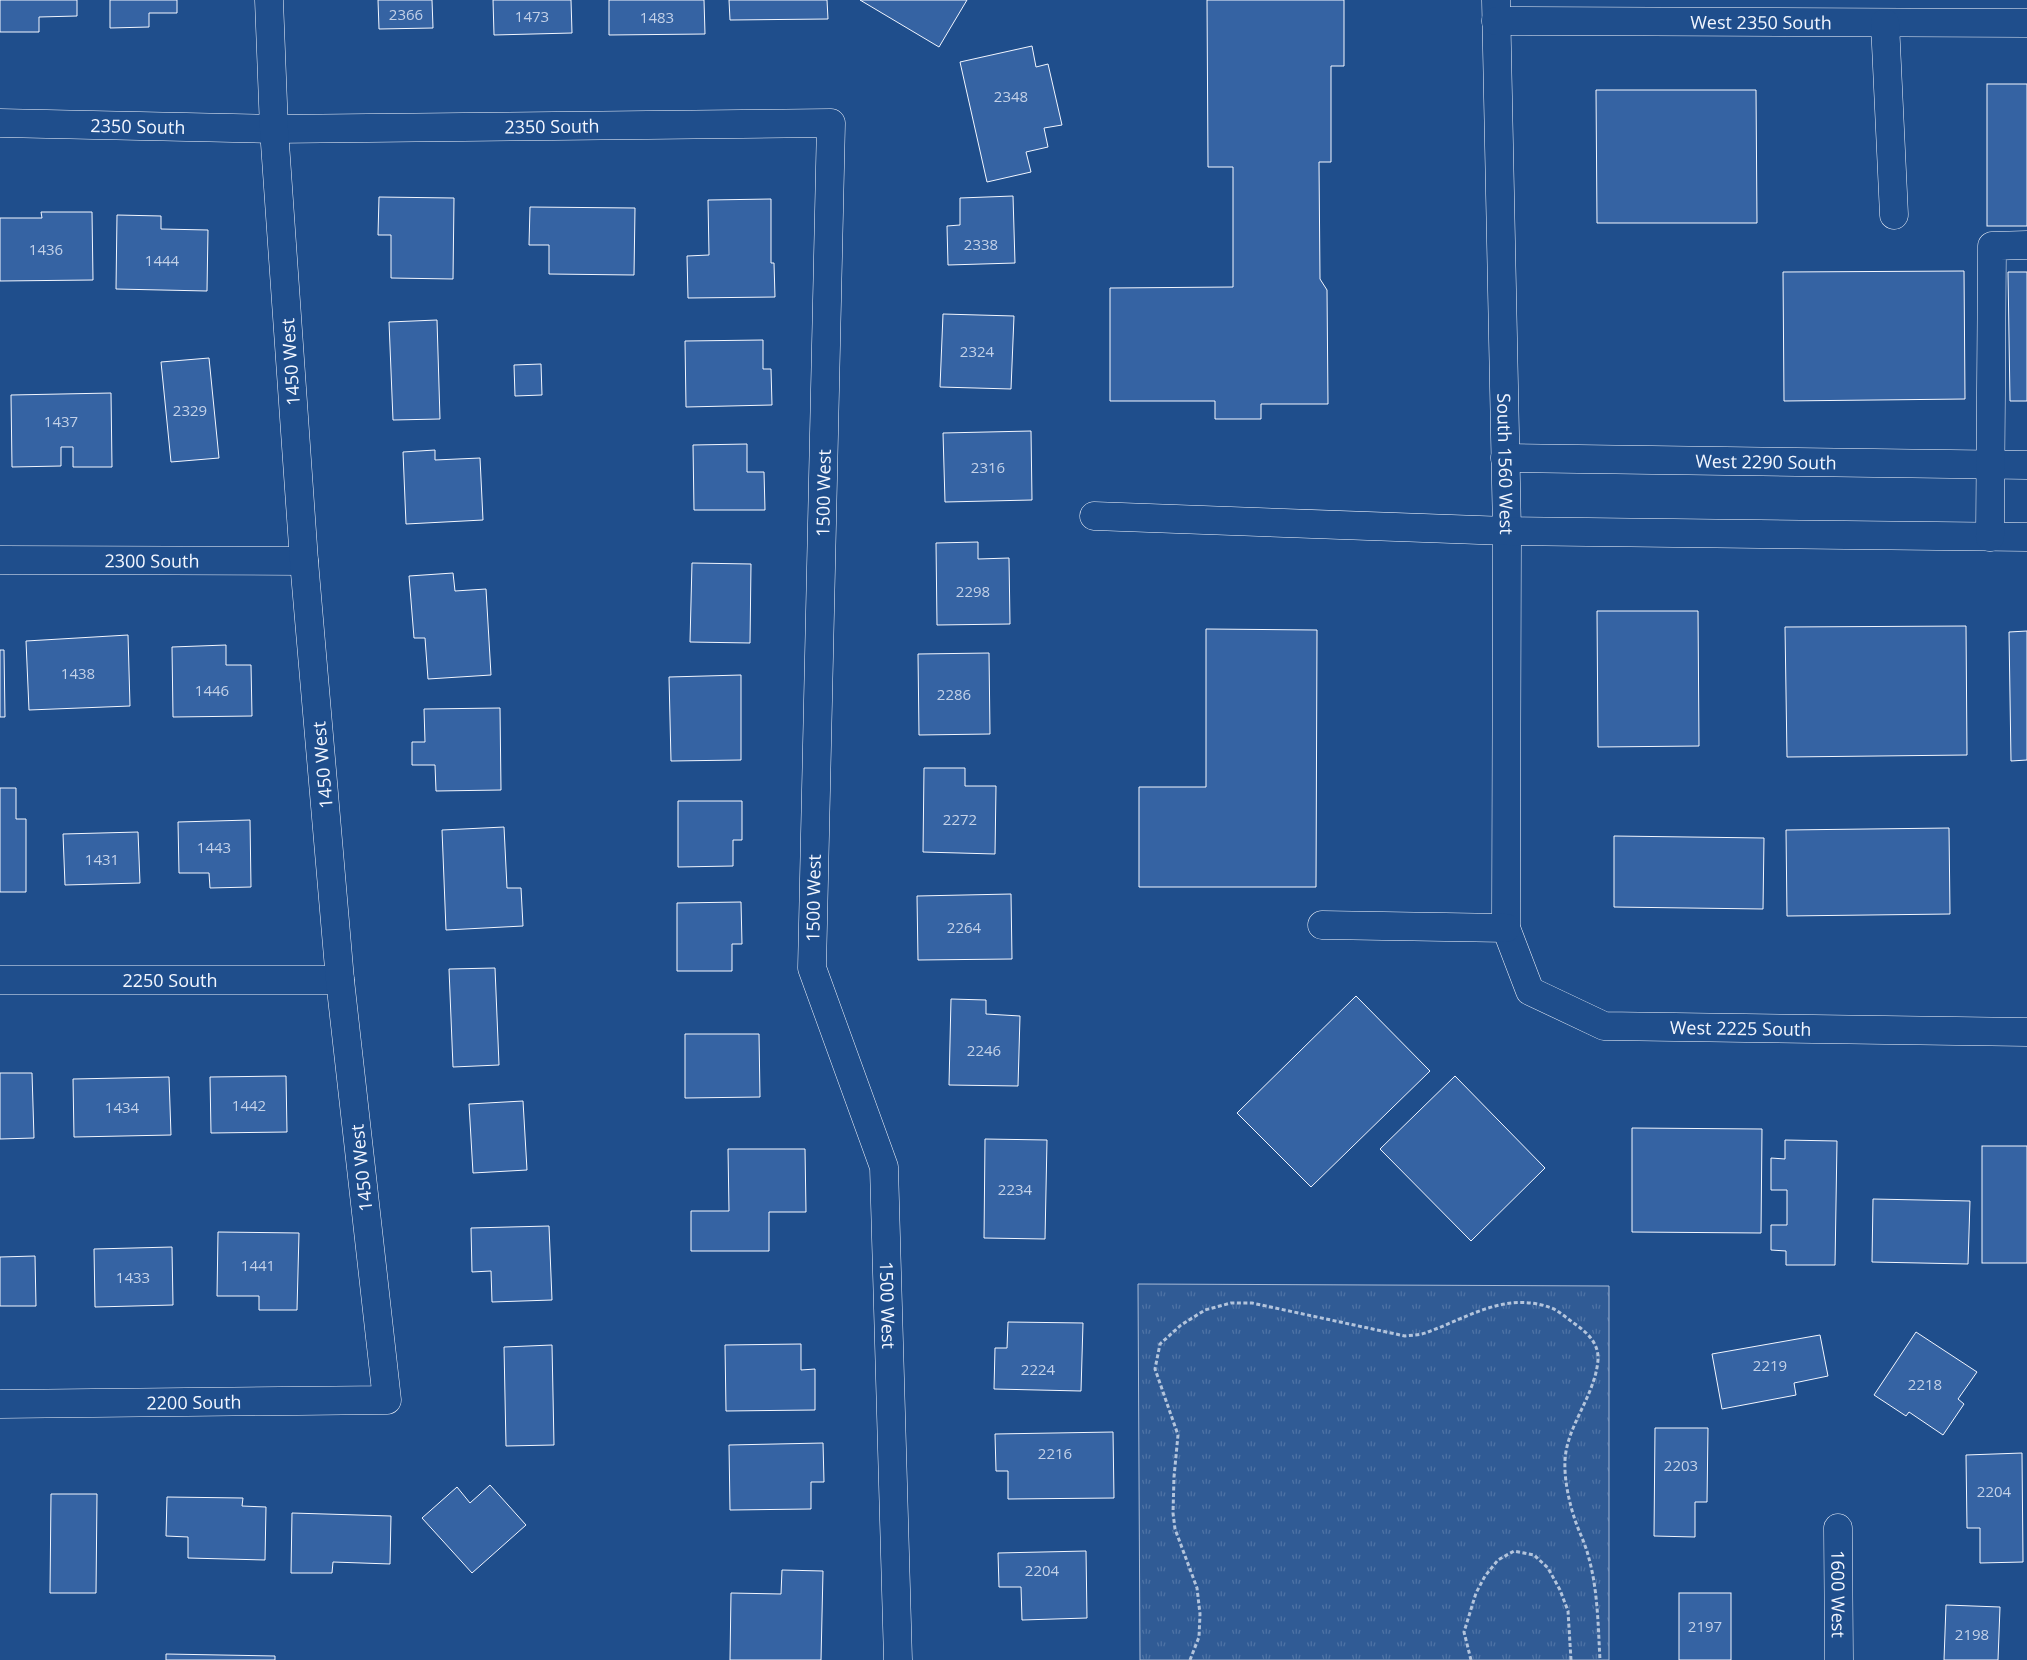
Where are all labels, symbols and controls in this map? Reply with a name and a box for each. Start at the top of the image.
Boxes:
house number: 2366 [389,4,423,24]
house number: 1473 [515,6,549,26]
house number: 1483 [640,7,674,27]
street label: West 2350 South [1690,10,1832,34]
house number: 2348 [994,86,1028,106]
street label: 2350 South [90,113,186,139]
street label: 2350 South [504,113,600,139]
house number: 2338 [964,234,998,254]
house number: 1436 [29,239,63,259]
house number: 1444 [145,250,180,270]
street label: 1450 West [275,317,305,407]
house number: 2324 [960,341,995,361]
street label: South 1560 West [1492,393,1519,535]
house number: 2329 [173,400,207,420]
house number: 1437 [44,411,78,431]
street label: 1500 West [810,449,836,537]
street label: West 2290 South [1695,449,1837,474]
house number: 2316 [971,457,1005,477]
street label: 2300 South [104,548,200,573]
house number: 2298 [956,581,990,601]
house number: 1438 [61,663,95,683]
house number: 1446 [195,680,229,700]
house number: 2286 [937,684,971,704]
street label: 1450 West [306,720,338,810]
house number: 2272 [943,809,977,829]
house number: 1443 [197,837,231,857]
house number: 1431 [85,849,119,869]
street label: 1500 West [800,854,826,942]
house number: 2264 [947,917,982,937]
street label: 2250 South [122,968,218,992]
street label: West 2225 South [1670,1015,1812,1041]
house number: 2246 [967,1040,1001,1060]
house number: 1442 [232,1095,266,1115]
house number: 1434 [105,1097,140,1117]
street label: 1450 West [344,1123,378,1213]
house number: 2234 [998,1179,1033,1199]
house number: 1441 [241,1255,275,1275]
street label: 1500 West [875,1261,901,1349]
house number: 1433 [116,1267,150,1287]
house number: 2219 [1753,1355,1787,1375]
house number: 2224 [1021,1359,1056,1379]
house number: 2218 [1908,1374,1942,1394]
street label: 2200 South [146,1390,242,1414]
house number: 2216 [1038,1443,1072,1463]
house number: 2203 [1664,1455,1698,1475]
house number: 2204 [1977,1481,2012,1501]
street label: 1600 West [1826,1550,1851,1638]
house number: 2204 [1025,1560,1060,1580]
house number: 2197 [1688,1616,1722,1636]
house number: 2198 [1955,1624,1989,1644]

